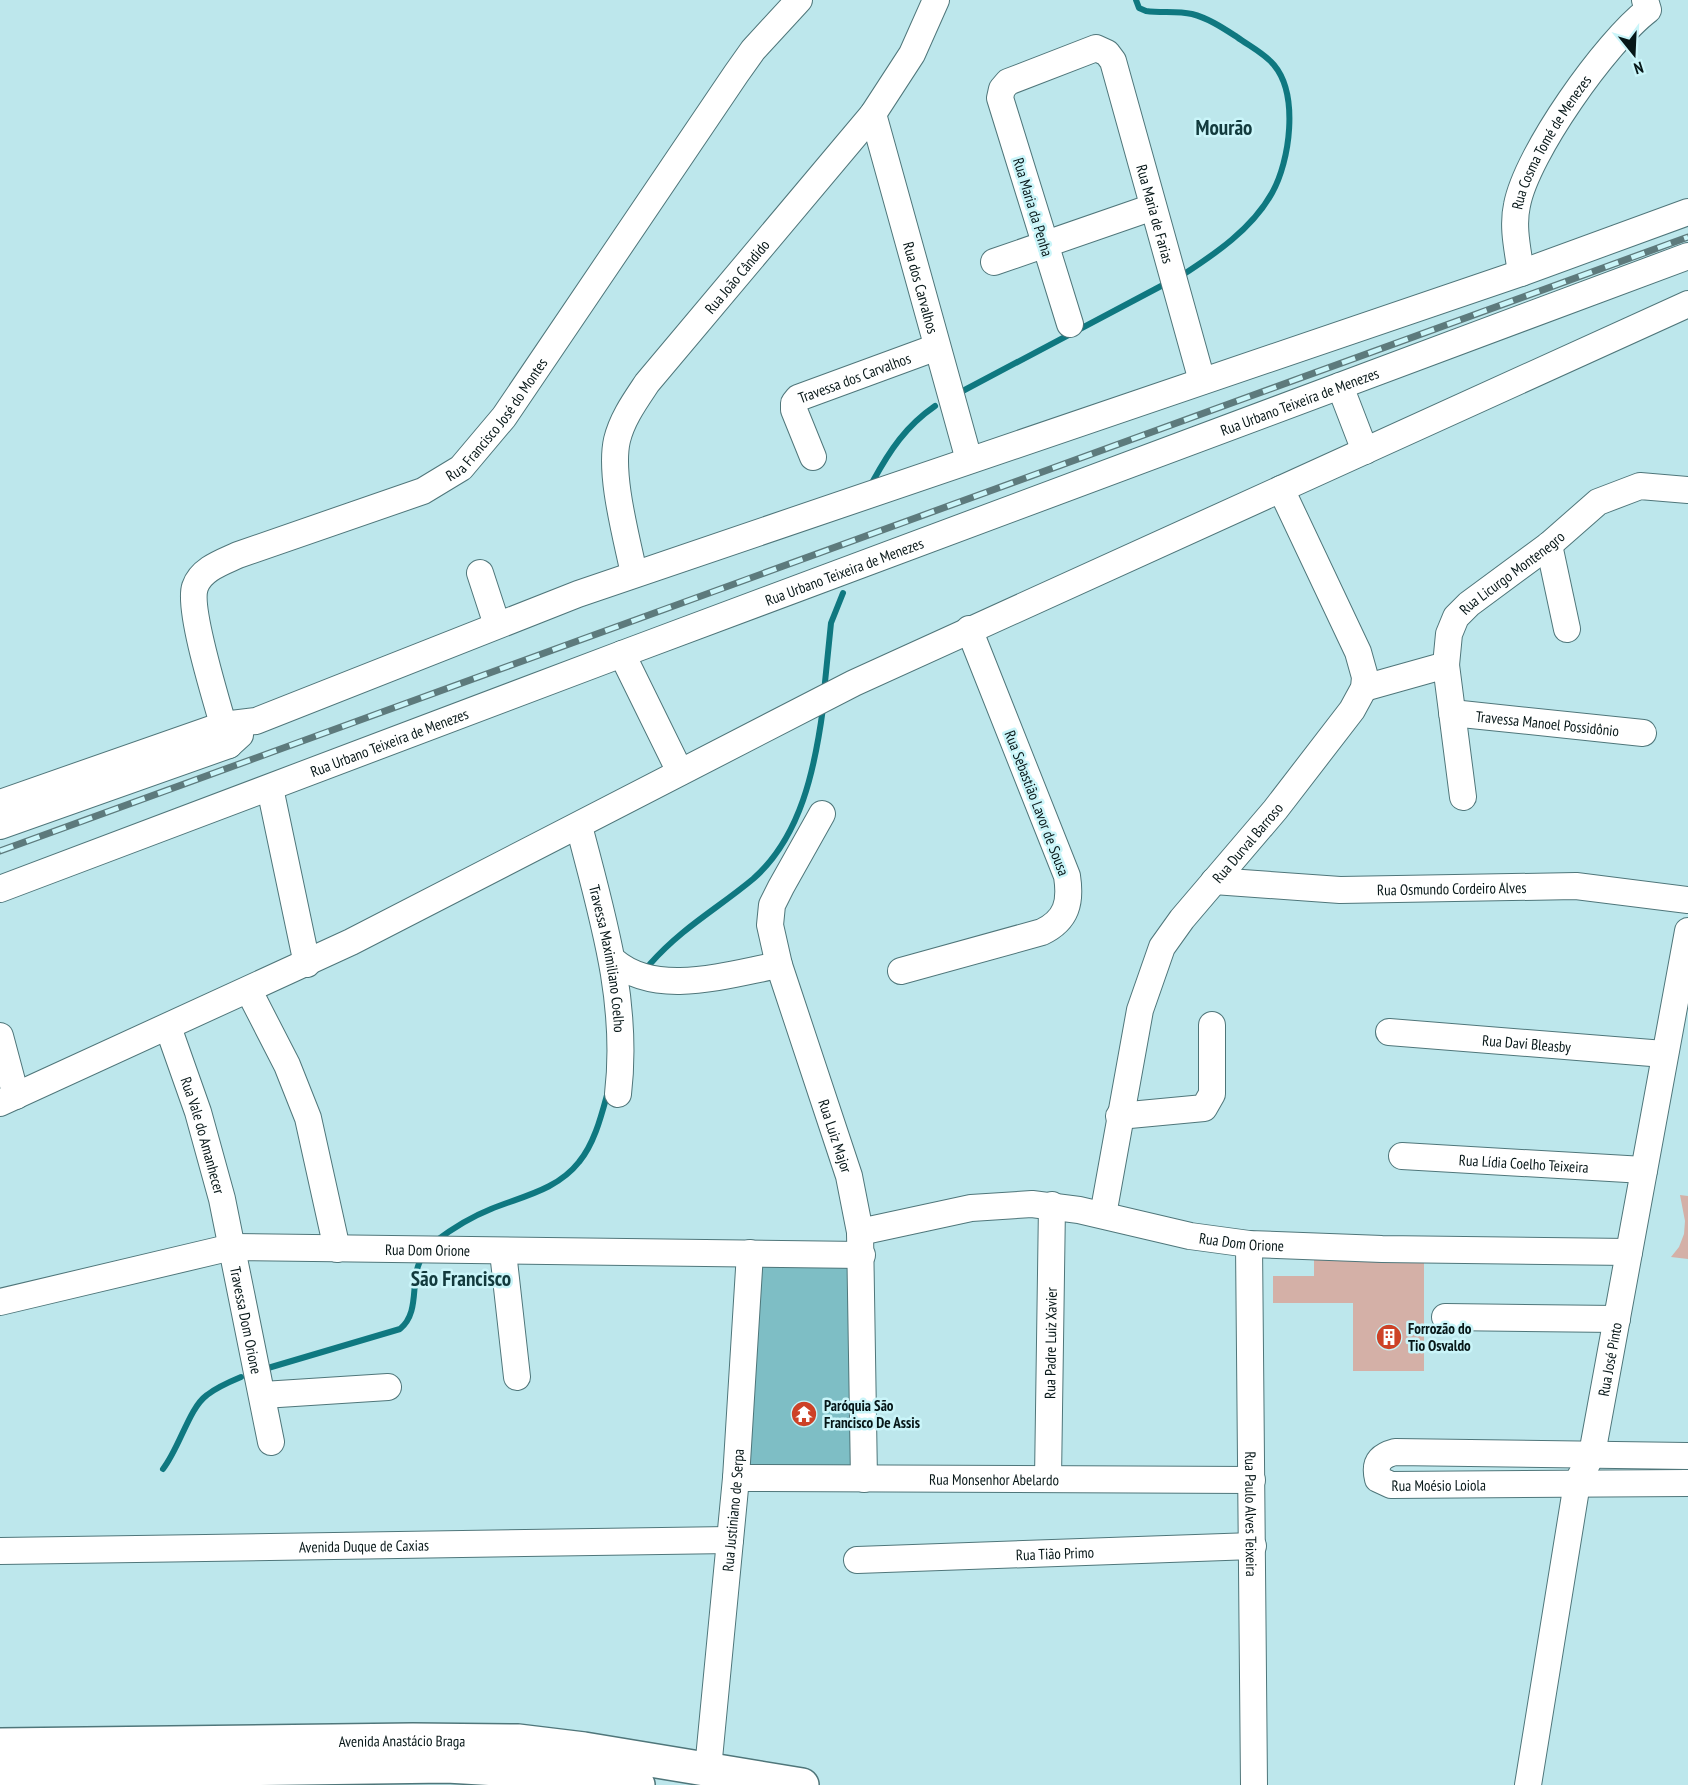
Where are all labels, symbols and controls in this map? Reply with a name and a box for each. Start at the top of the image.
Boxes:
north arrow [1604,24,1664,84]
text: N [1631,57,1646,79]
street label: Rua Cosma Tomé de Menezes [1507,71,1595,211]
district label: Mourão [1196,114,1252,141]
street label: Rua Maria da Penha [1009,155,1057,259]
street label: Rua Maria de Farias [1133,162,1178,265]
street label: Rua João Cândido [700,235,773,317]
street label: Rua dos Carvalhos [899,239,943,336]
street label: Travessa dos Carvalhos [795,348,913,407]
street label: Rua Francisco José do Montes [442,354,551,485]
street label: Rua Urbano Teixeira de Menezes [1218,363,1381,439]
street label: Rua Licurgo Montenegro [1455,527,1568,618]
street label: Rua Urbano Teixeira de Menezes [762,533,926,609]
street label: Rua Urbano Teixeira de Menezes [307,703,471,780]
street label: Travessa Manoel Possidônio [1475,706,1620,740]
street label: Rua Sebastião Lavor de Sousa [1001,728,1073,878]
street label: Rua Durval Barroso [1208,799,1287,886]
street label: Rua Osmundo Cordeiro Alves [1377,877,1527,899]
street label: Travessa Maximiliano Coelho [585,883,630,1033]
street label: Rua Davi Bleasby [1481,1030,1572,1056]
street label: Rua Vale do Amanhecer [177,1074,230,1197]
street label: Rua Luiz Major [815,1097,857,1176]
street label: Rua Lídia Coelho Teixeira [1458,1150,1589,1176]
street label: Rua Dom Orione [1198,1228,1284,1255]
street label: Rua Dom Orione [385,1239,470,1260]
street label: Travessa Dom Orione [226,1265,267,1376]
district label: São Francisco [411,1265,511,1292]
street label: Rua Padre Luiz Xavier [1040,1286,1060,1399]
place label: Forrozão do Tio Osvaldo [1408,1319,1472,1355]
street label: Rua José Pinto [1593,1321,1625,1398]
building icon: Forrozão do Tio Osvaldo [1374,1322,1404,1352]
place label: Paróquia São Francisco De Assis [824,1396,920,1432]
temple icon: Paróquia São Francisco De Assis [789,1399,819,1429]
street label: Rua Justiniano de Serpa [718,1448,747,1572]
street label: Rua Paulo Alves Teixeira [1241,1451,1262,1577]
street label: Rua Monsenhor Abelardo [929,1469,1059,1489]
street label: Rua Moésio Loiola [1391,1475,1486,1494]
street label: Avenida Duque de Caxias [299,1535,429,1556]
street label: Rua Tião Primo [1015,1542,1094,1564]
street label: Avenida Anastácio Braga [338,1730,465,1750]

